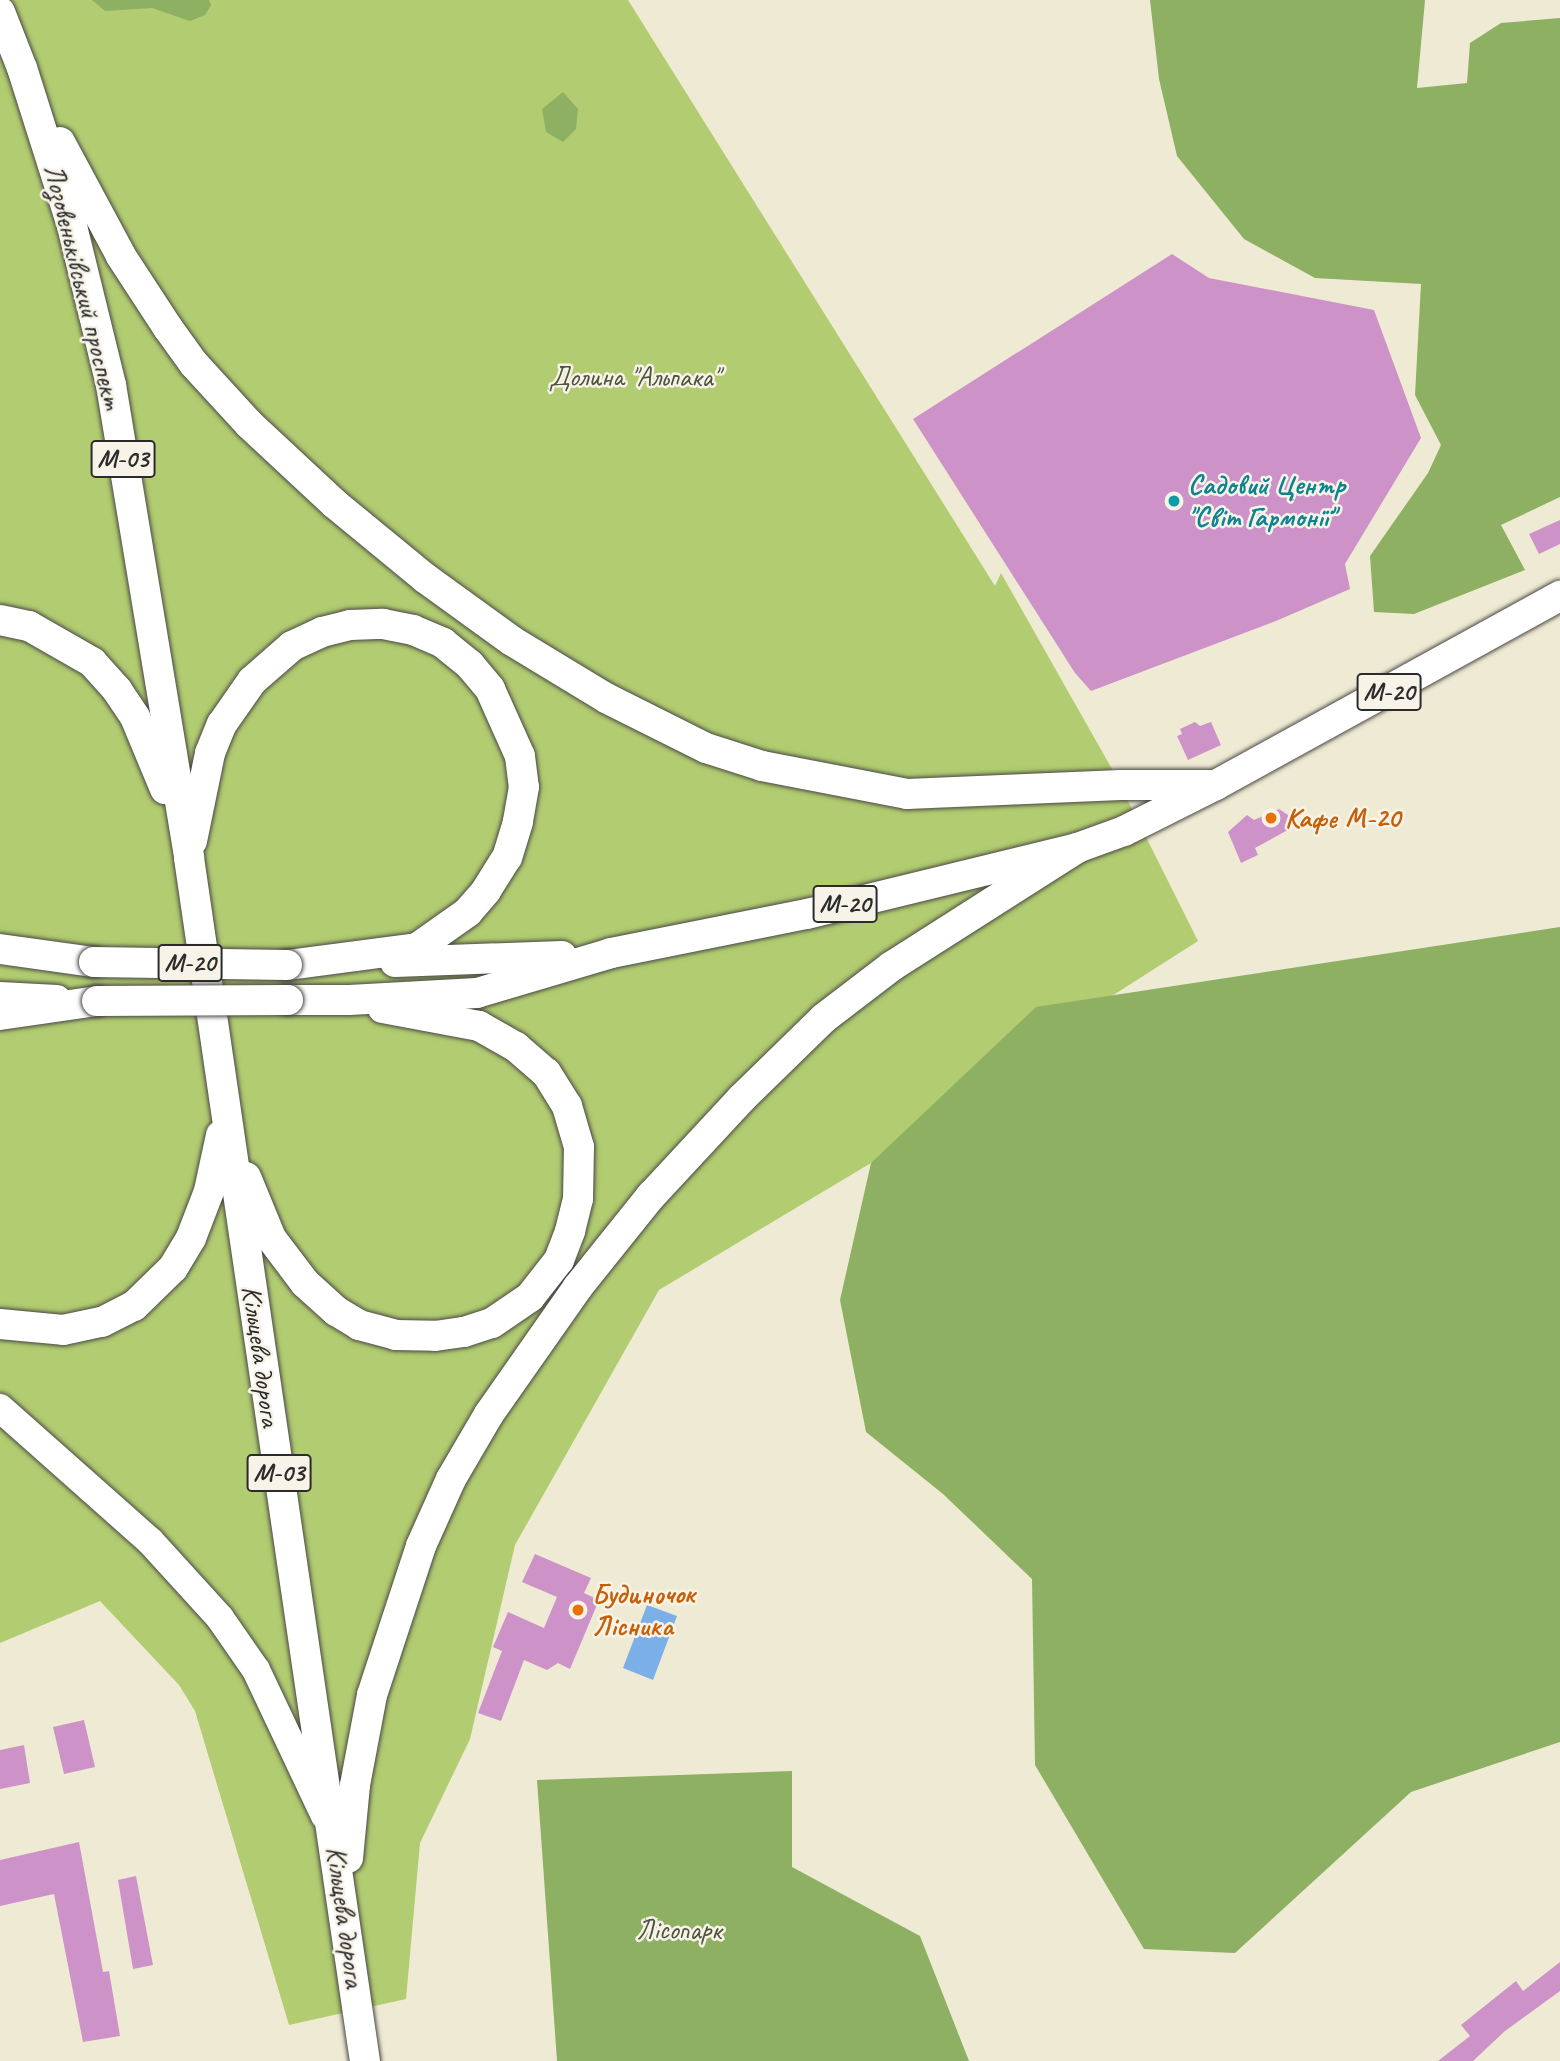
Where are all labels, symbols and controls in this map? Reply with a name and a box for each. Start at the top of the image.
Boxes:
street label: Лозовеньківський проспект [36,161,130,413]
park label: Долина "Альпака" [549,360,719,394]
road number: М-03 [90,436,156,481]
place label: Садовий Центр "Світ Гармонії" [1188,468,1345,534]
marker: Садовий Центр "Світ Гармонії" [1166,493,1182,509]
road number: М-20 [1356,670,1422,714]
place label: Кафе М-20 [1285,801,1398,835]
marker: Кафе М-20 [1263,810,1279,826]
road number: М-20 [812,882,878,926]
road number: М-20 [157,940,223,986]
street label: Кільцева дорога [234,1283,288,1429]
road number: М-03 [246,1450,312,1496]
place label: Будиночок Лісника [592,1577,695,1643]
marker: Будиночок Лісника [570,1602,586,1618]
street label: Кільцева дорога [318,1844,372,1990]
park label: Лісопарк [637,1913,721,1947]

